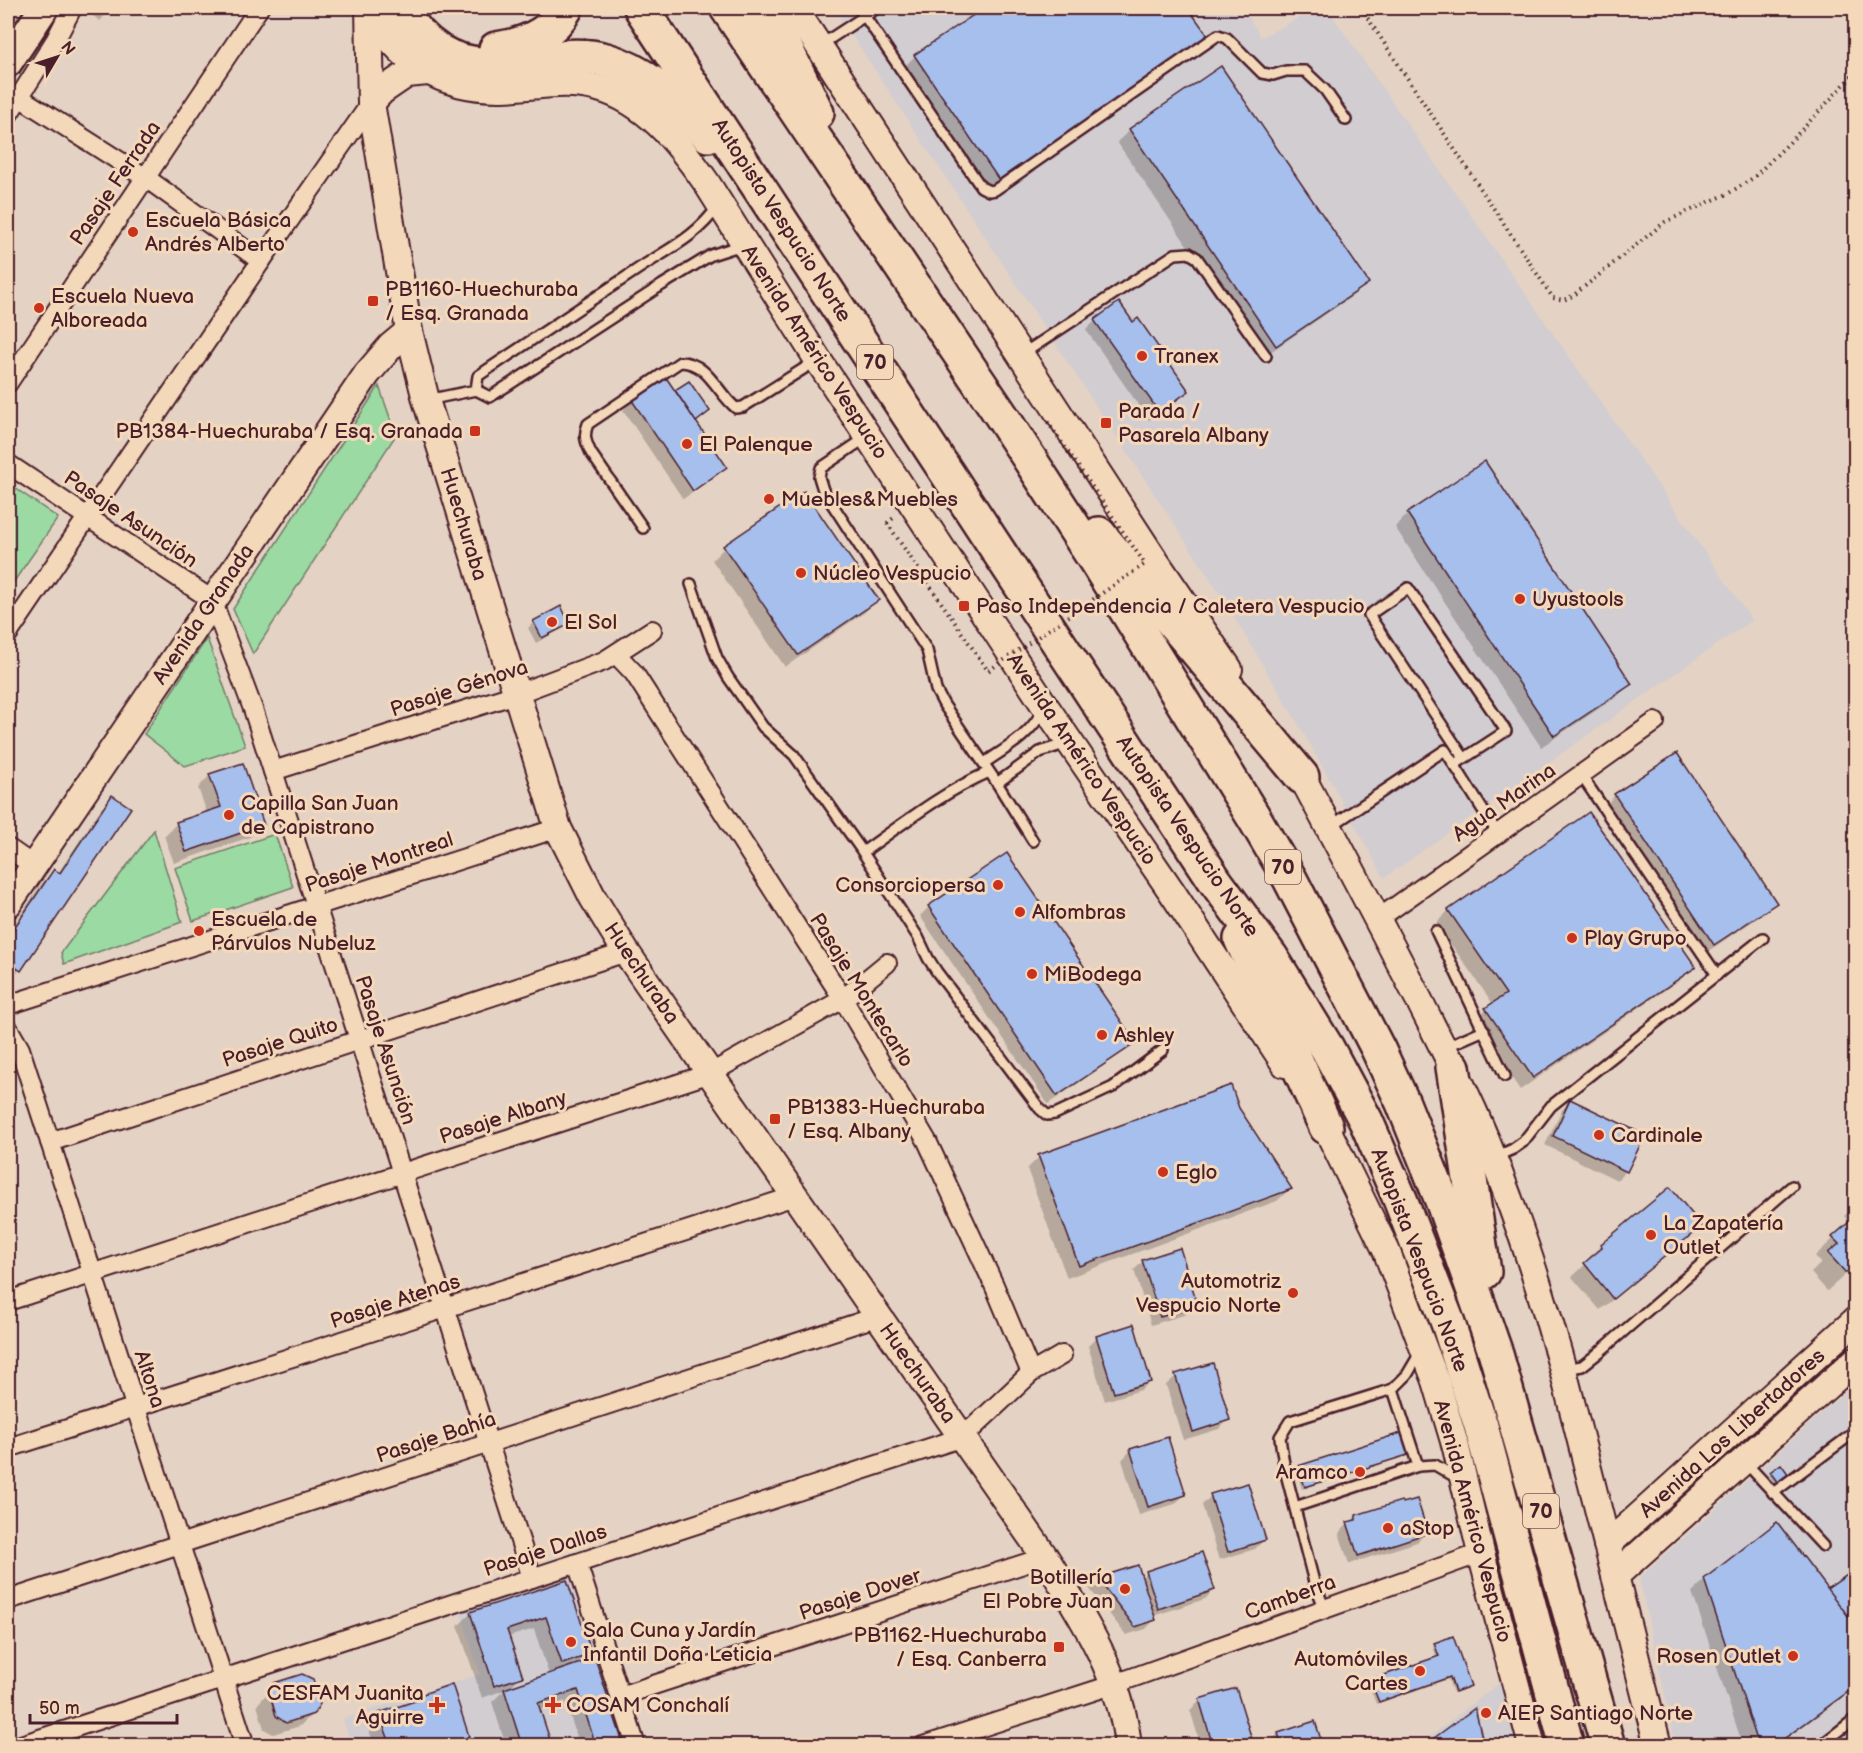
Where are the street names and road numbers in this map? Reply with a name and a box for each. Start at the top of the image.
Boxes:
street label: Autopista Vespucio Norte [706,114,857,327]
street label: Pasaje Ferrada [65,116,166,250]
street label: Avenida Américo Vespucio [736,241,893,464]
road number: 70 [857,345,893,379]
street label: Huechuraba [435,465,493,584]
street label: Pasaje Asunción [59,466,202,573]
street label: Avenida Granada [147,540,259,689]
street label: Avenida Américo Vespucio [1001,649,1162,870]
street label: Pasaje Génova [387,654,531,723]
street label: Autopista Vespucio Norte [1111,731,1264,942]
street label: Agua Marina [1448,758,1561,847]
street label: Pasaje Montreal [302,827,456,898]
road number: 70 [1265,850,1301,884]
street label: Pasaje Montecarlo [804,909,919,1072]
street label: Huechuraba [599,918,685,1029]
street label: Pasaje Asunción [350,972,421,1128]
street label: Pasaje Quito [219,1012,341,1073]
street label: Pasaje Albany [436,1085,570,1150]
street label: Autopista Vespucio Norte [1365,1145,1474,1376]
street label: Pasaje Atenas [327,1269,463,1334]
street label: Huechuraba [874,1318,961,1428]
street label: Avenida Los Libertadores [1634,1343,1830,1523]
street label: Altona [129,1347,171,1411]
street label: Avenida Américo Vespucio [1428,1397,1517,1645]
street label: Pasaje Bahía [373,1406,499,1469]
road number: 70 [1523,1494,1559,1528]
street label: Pasaje Dallas [480,1519,610,1582]
street label: Pasaje Dover [796,1563,925,1626]
street label: Camberra [1241,1569,1339,1626]

